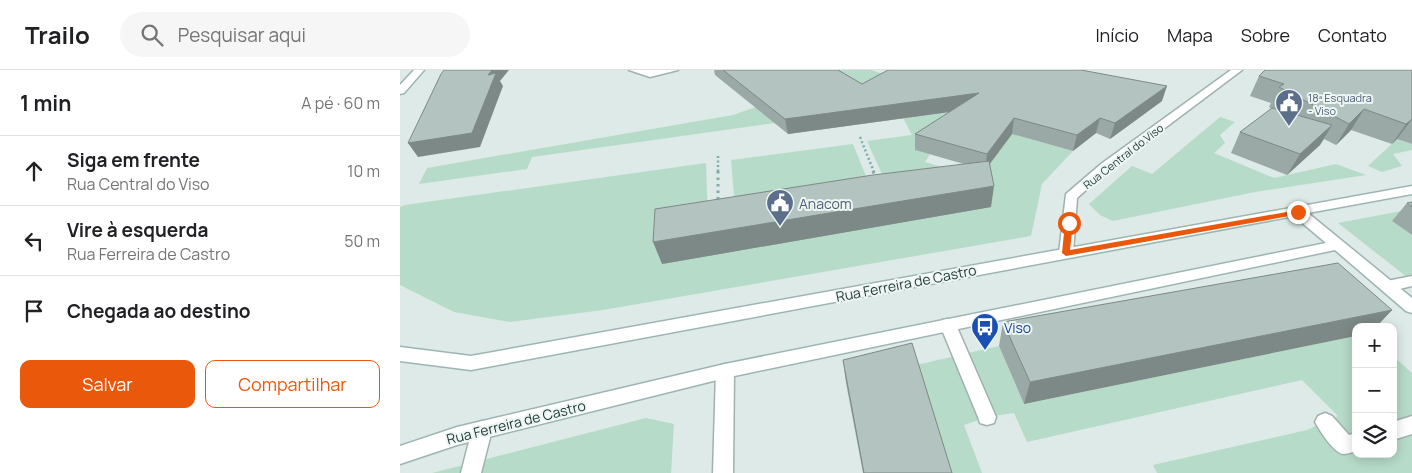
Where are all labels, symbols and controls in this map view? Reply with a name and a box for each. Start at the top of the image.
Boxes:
search box [120,12,470,57]
text: Trailo [25,18,90,51]
icon: search [138,21,166,49]
text: Pesquisar aqui [178,22,306,48]
text: Início [1095,23,1139,47]
text: Mapa [1167,23,1213,47]
text: Sobre [1241,23,1290,47]
text: Contato [1318,23,1387,47]
public building icon: 18ª Esquadra - Viso [1274,88,1304,127]
text: 1 min [20,89,71,117]
place label: 18ª Esquadra - Viso [1308,90,1372,118]
text: A pé · 60 m [301,92,380,114]
street label: Rua Central do Viso [1080,120,1167,192]
text: Siga em frente [67,147,200,173]
icon: ahead [20,157,48,185]
text: 10 m [347,160,380,182]
text: Rua Central do Viso [67,173,210,195]
public building icon: Anacom [765,188,795,227]
place label: Anacom [799,194,852,213]
route end [1287,201,1310,224]
route start [1058,212,1081,235]
text: Vire à esquerda [67,217,208,243]
icon: left [20,227,48,255]
text: 50 m [344,230,380,252]
text: Rua Ferreira de Castro [67,243,230,265]
street label: Rua Ferreira de Castro [834,260,978,306]
icon: arrive [20,297,48,325]
text: Chegada ao destino [67,298,250,324]
bus stop icon: Viso [970,312,1000,351]
place label: Viso [1004,318,1031,337]
map controls [1352,323,1397,458]
button: + [1352,323,1397,368]
button: Salvar [20,360,195,408]
button: Compartilhar [205,360,380,408]
button: − [1352,368,1397,413]
street label: Rua Ferreira de Castro [444,396,588,448]
button: layers [1352,413,1397,458]

